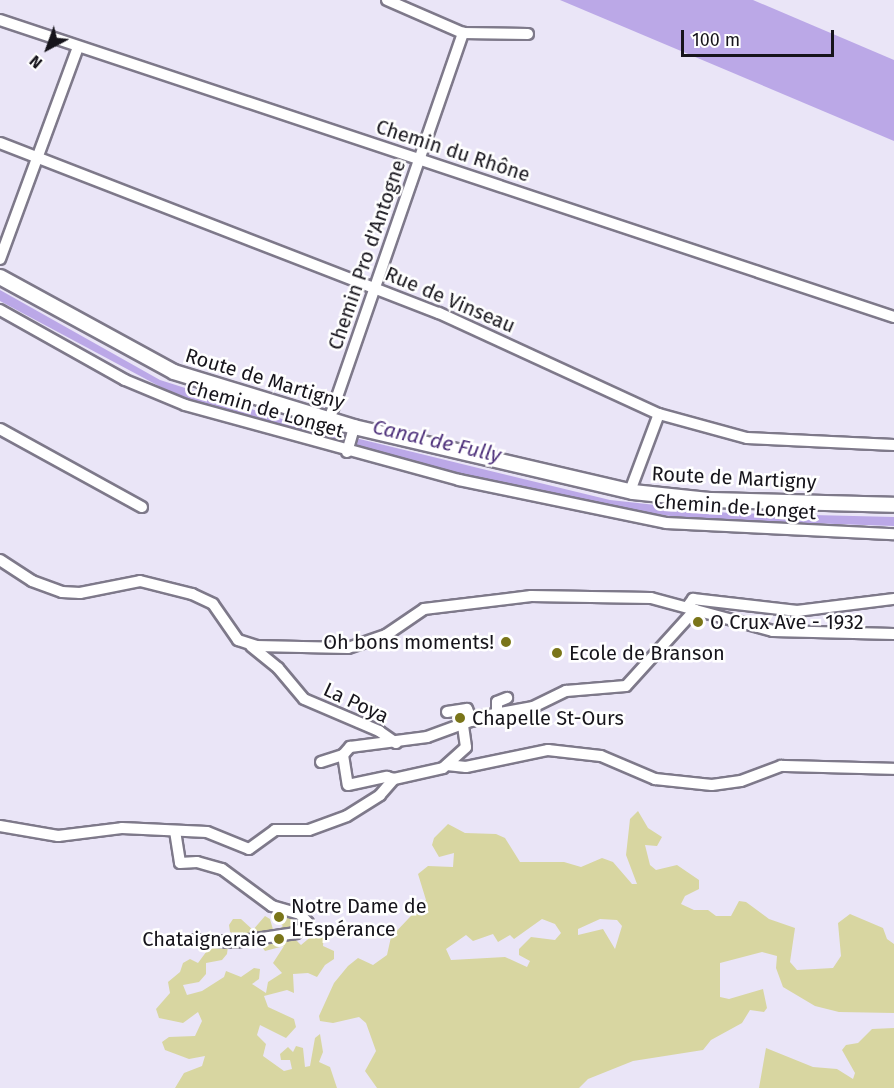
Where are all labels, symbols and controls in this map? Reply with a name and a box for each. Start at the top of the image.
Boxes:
north arrow [18,18,78,78]
scale bar [684,18,837,56]
text: 100 m [692,29,740,51]
text: N [26,51,46,73]
street label: Chemin du Rhône [373,115,533,187]
street label: Chemin Pro d'Antogne [323,157,411,353]
street label: Rue de Vinseau [381,262,519,338]
street label: Route de Martigny [182,343,348,415]
street label: Chemin de Longet [184,375,346,443]
water label: Canal de Fully [370,414,504,468]
street label: Route de Martigny [651,462,817,494]
street label: Chemin de Longet [653,489,817,525]
place label: O Crux Ave - 1932 [710,610,864,634]
marker: O Crux Ave - 1932 [691,615,705,629]
place label: Oh bons moments! [323,630,494,654]
marker: Oh bons moments! [499,635,513,649]
place label: Ecole de Branson [569,641,725,665]
marker: Ecole de Branson [550,646,564,660]
street label: La Poya [320,678,392,728]
place label: Chapelle St-Ours [472,706,624,730]
marker: Chapelle St-Ours [453,711,467,725]
place label: Notre Dame de L'Espérance [291,894,427,941]
marker: Notre Dame de L'Espérance [272,910,286,924]
place label: Chataigneraie [142,927,267,951]
marker: Chataigneraie [272,932,286,946]

